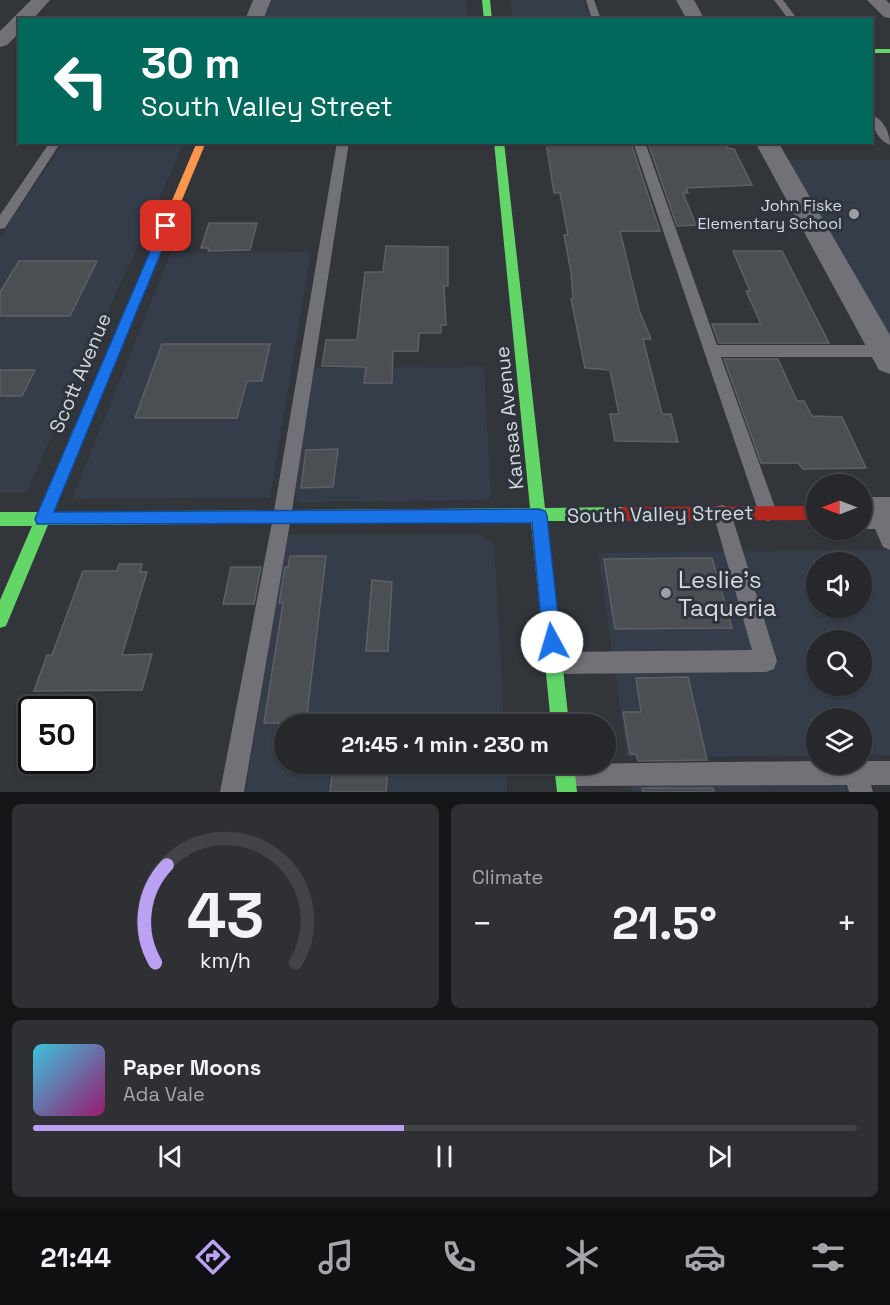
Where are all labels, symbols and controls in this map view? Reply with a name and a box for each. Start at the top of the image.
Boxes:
text: 30 m [141,37,240,90]
icon: left [42,42,120,120]
text: South Valley Street [141,89,393,124]
place label: John Fiske Elementary School [697,195,842,234]
pin [140,200,191,251]
marker: John Fiske Elementary School [847,207,861,221]
icon: arrive [149,209,182,242]
street label: Scott Avenue [43,309,117,437]
street label: Kansas Avenue [489,345,529,491]
north arrow [806,474,872,540]
map controls [806,474,872,774]
street label: South Valley Street [567,499,753,529]
button: sound [806,552,872,618]
place label: Leslie's Taqueria [678,564,777,623]
marker: Leslie's Taqueria [659,586,673,600]
position arrow [520,610,584,674]
button: search [806,630,872,696]
speed limit sign: 50 [18,696,96,774]
button: layers [806,708,872,774]
text: 21:45 · 1 min · 230 m [341,730,549,758]
text: Climate [472,864,543,890]
text: 43 [187,876,264,955]
text: 21.5° [612,895,717,952]
text: − [472,903,492,945]
text: + [837,903,857,945]
text: km/h [200,947,251,974]
text: Paper Moons [123,1053,261,1081]
text: Ada Vale [123,1081,205,1107]
icon: previous [154,1140,187,1173]
icon: pause [428,1140,461,1173]
icon: next [703,1140,736,1173]
icon: directions [192,1236,234,1278]
icon: music [315,1236,357,1278]
icon: phone [438,1236,480,1278]
icon: climate [561,1236,603,1278]
icon: car [684,1236,726,1278]
icon: filters [807,1236,849,1278]
text: 21:44 [41,1240,111,1275]

